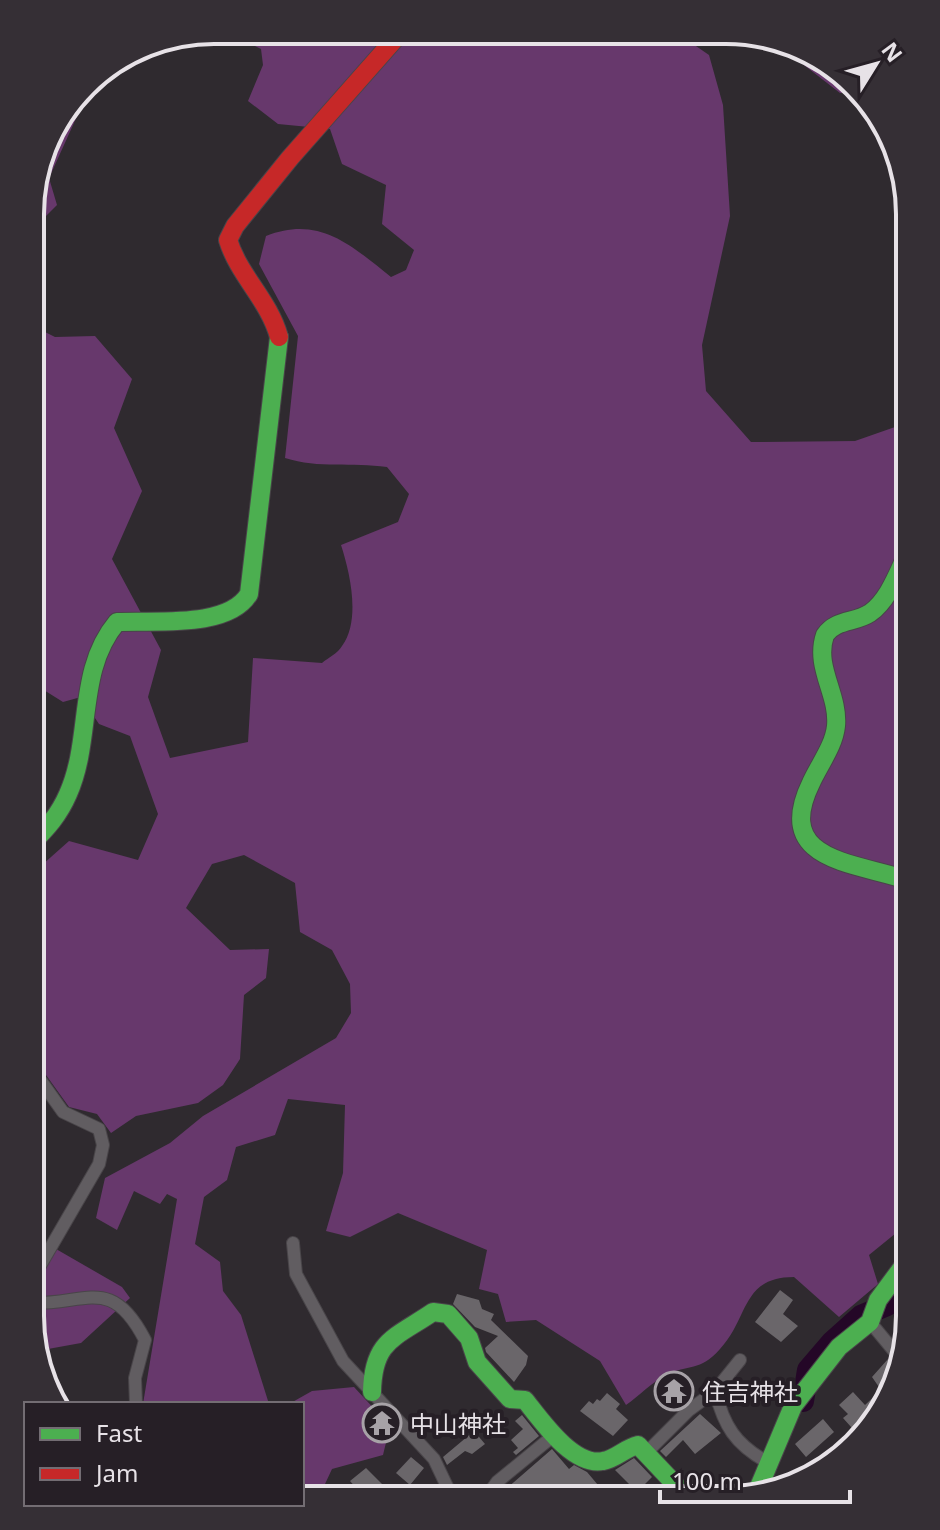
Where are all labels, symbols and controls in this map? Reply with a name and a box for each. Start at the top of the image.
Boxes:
north arrow [836,24,916,104]
text: N [875,35,910,68]
temple icon: 住吉神社 [653,1370,695,1412]
place label: 住吉神社 [702,1375,798,1408]
legend [24,1402,304,1506]
temple icon: 中山神社 [361,1402,403,1444]
place label: 中山神社 [410,1407,506,1440]
text: Fast [96,1416,142,1449]
scale bar [660,1454,850,1504]
text: Jam [94,1456,138,1489]
text: 100 m [672,1464,742,1497]

